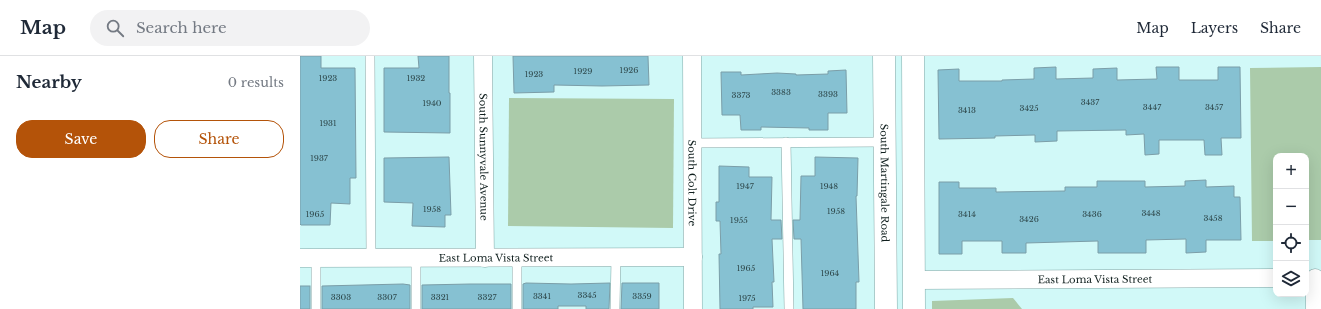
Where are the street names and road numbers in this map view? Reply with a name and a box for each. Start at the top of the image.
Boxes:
street label: South Sunnyvale Avenue [477,93,491,221]
street label: South Martingale Road [878,124,892,243]
street label: South Colt Drive [686,140,699,226]
street label: East Loma Vista Street [439,251,553,264]
street label: East Loma Vista Street [1038,272,1152,286]

